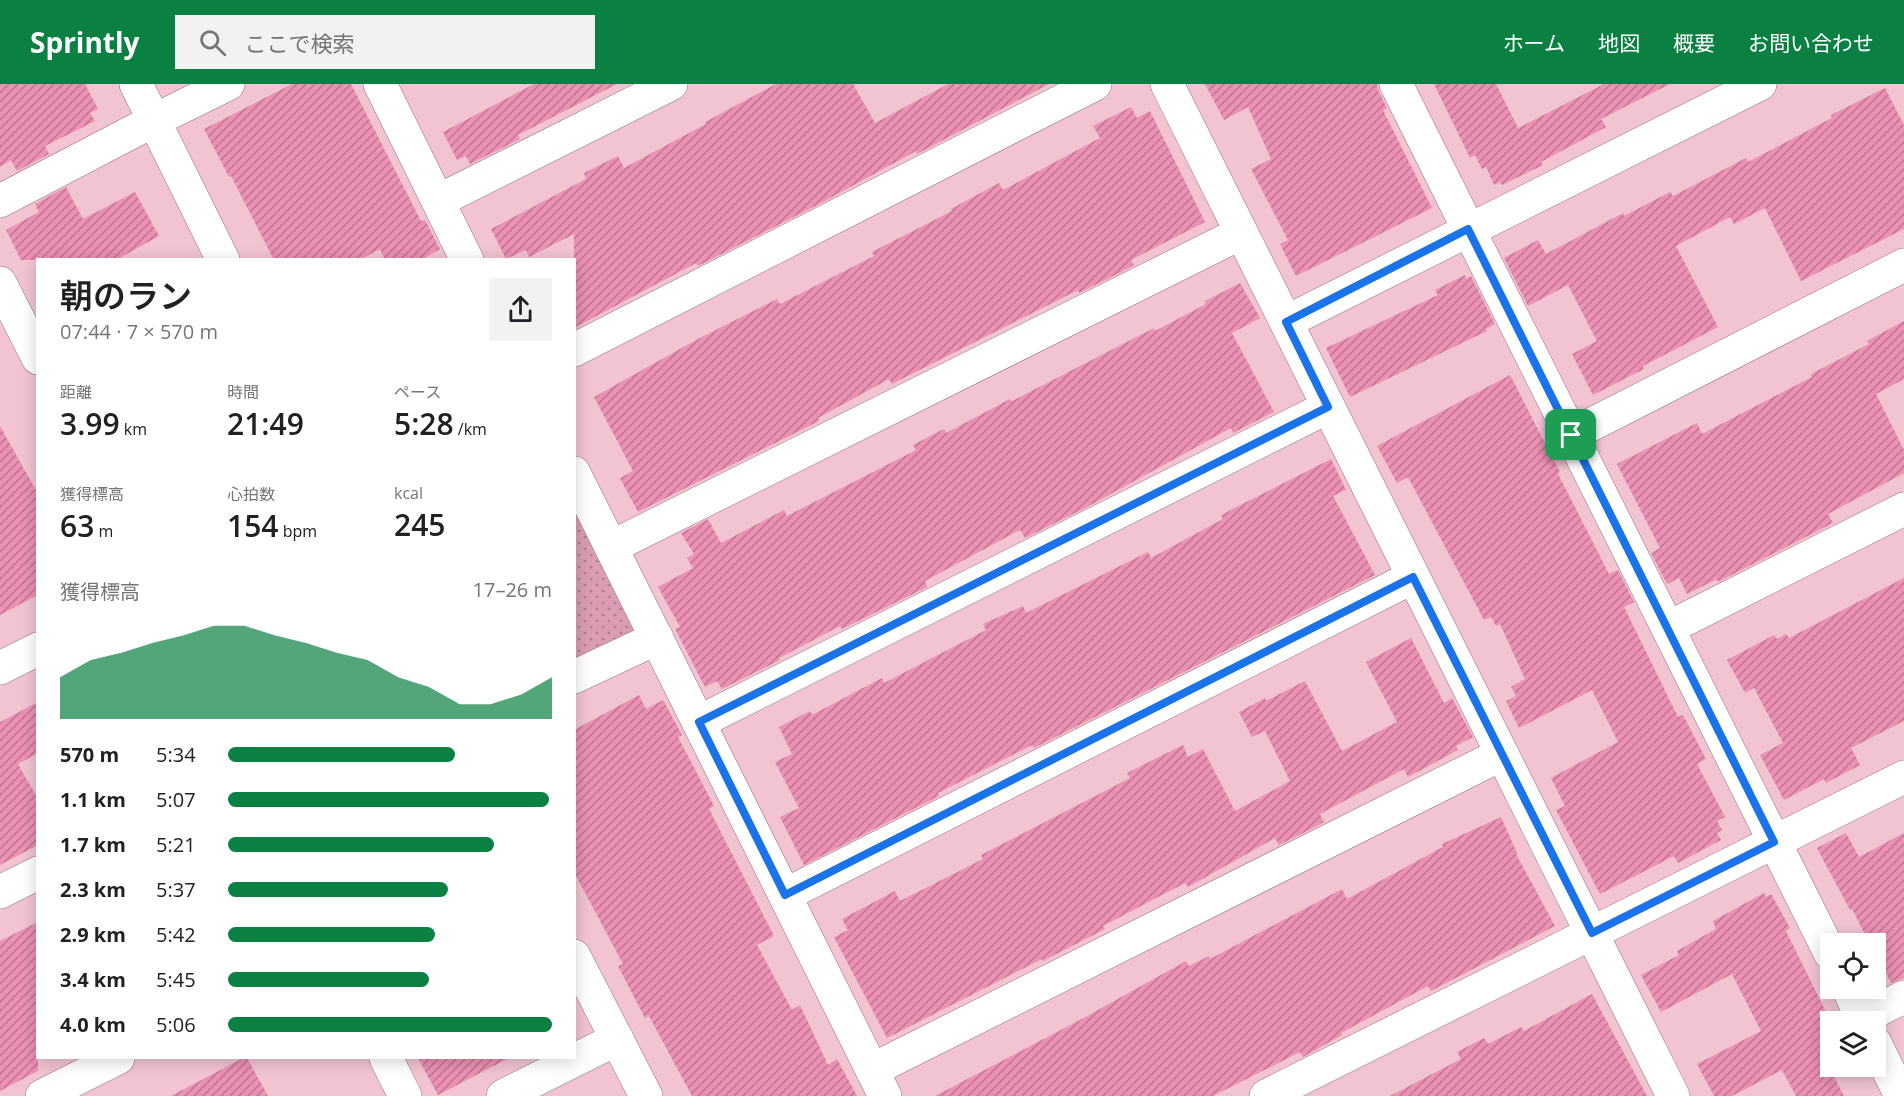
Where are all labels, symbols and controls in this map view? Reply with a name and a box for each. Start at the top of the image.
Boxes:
search box [175,15,595,69]
text: Sprintly [30,23,139,61]
icon: search [196,26,229,59]
text: ここで検索 [244,28,354,58]
text: ホーム [1503,29,1565,57]
text: 地図 [1598,29,1640,57]
text: 概要 [1673,29,1715,57]
text: お問い合わせ [1748,29,1874,57]
text: 朝のラン [60,273,192,318]
button: share [489,278,552,341]
text: 07:44 · 7 × 570 m [60,318,218,345]
text: 距離 [60,381,92,403]
text: 時間 [227,381,259,403]
text: ペース [394,381,441,403]
text: 3.99 [60,403,120,444]
text: 21:49 [227,403,304,444]
text: 5:28 [394,403,454,444]
pin [1545,409,1596,460]
text: km [120,418,147,440]
text: /km [454,418,487,440]
icon: arrive [1554,418,1587,451]
text: kcal [394,482,423,504]
text: 獲得標高 [60,483,124,505]
text: 心拍数 [227,483,275,505]
text: 245 [394,504,445,545]
text: 63 [60,505,94,546]
text: 154 [227,505,278,546]
text: m [94,520,113,542]
text: bpm [278,520,317,542]
text: 17–26 m [473,576,552,603]
text: 獲得標高 [60,578,140,605]
text: 570 m [60,741,119,768]
text: 5:34 [156,741,196,768]
text: 1.1 km [60,786,126,813]
text: 5:07 [156,786,196,813]
text: 1.7 km [60,831,126,858]
text: 5:21 [156,831,196,858]
text: 2.3 km [60,876,126,903]
text: 5:37 [156,876,196,903]
text: 2.9 km [60,921,126,948]
text: 5:42 [156,921,196,948]
map controls [1820,933,1886,1077]
button: locate [1820,933,1886,999]
text: 3.4 km [60,966,126,993]
text: 5:45 [156,966,196,993]
text: 4.0 km [60,1011,126,1038]
text: 5:06 [156,1011,196,1038]
button: layers [1820,1011,1886,1077]

